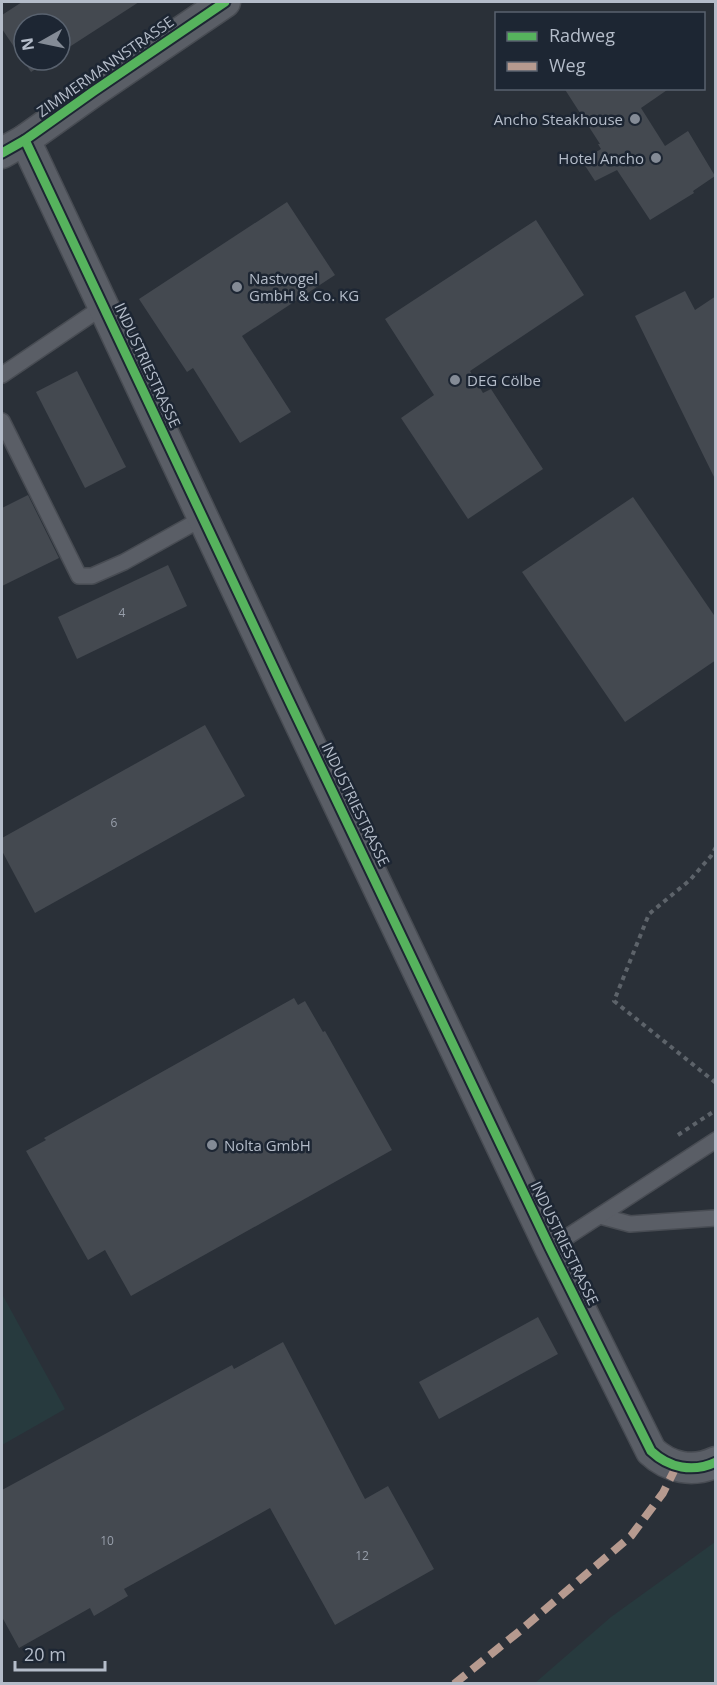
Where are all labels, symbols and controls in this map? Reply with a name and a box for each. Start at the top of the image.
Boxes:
street label: ZIMMERMANNSTRASSE [33,11,177,121]
north arrow [12,12,72,72]
legend [495,12,705,90]
text: Radweg [549,23,615,47]
text: N [15,36,39,52]
text: Weg [549,53,586,77]
place label: Ancho Steakhouse [494,109,623,129]
marker: Ancho Steakhouse [628,112,642,126]
place label: Hotel Ancho [558,148,644,168]
marker: Hotel Ancho [649,151,663,165]
place label: Nastvogel GmbH & Co. KG [249,268,359,305]
marker: Nastvogel GmbH & Co. KG [230,280,244,294]
street label: INDUSTRIESTRASSE [110,299,186,431]
place label: DEG Cölbe [467,370,541,390]
marker: DEG Cölbe [448,373,462,387]
house number: 4 [119,604,126,621]
street label: INDUSTRIESTRASSE [317,739,395,869]
house number: 6 [111,814,118,831]
place label: Nolta GmbH [224,1135,311,1155]
marker: Nolta GmbH [205,1138,219,1152]
street label: INDUSTRIESTRASSE [526,1178,604,1308]
house number: 10 [100,1532,114,1549]
house number: 12 [355,1547,369,1564]
scale bar [15,1634,105,1672]
text: 20 m [24,1642,66,1666]

